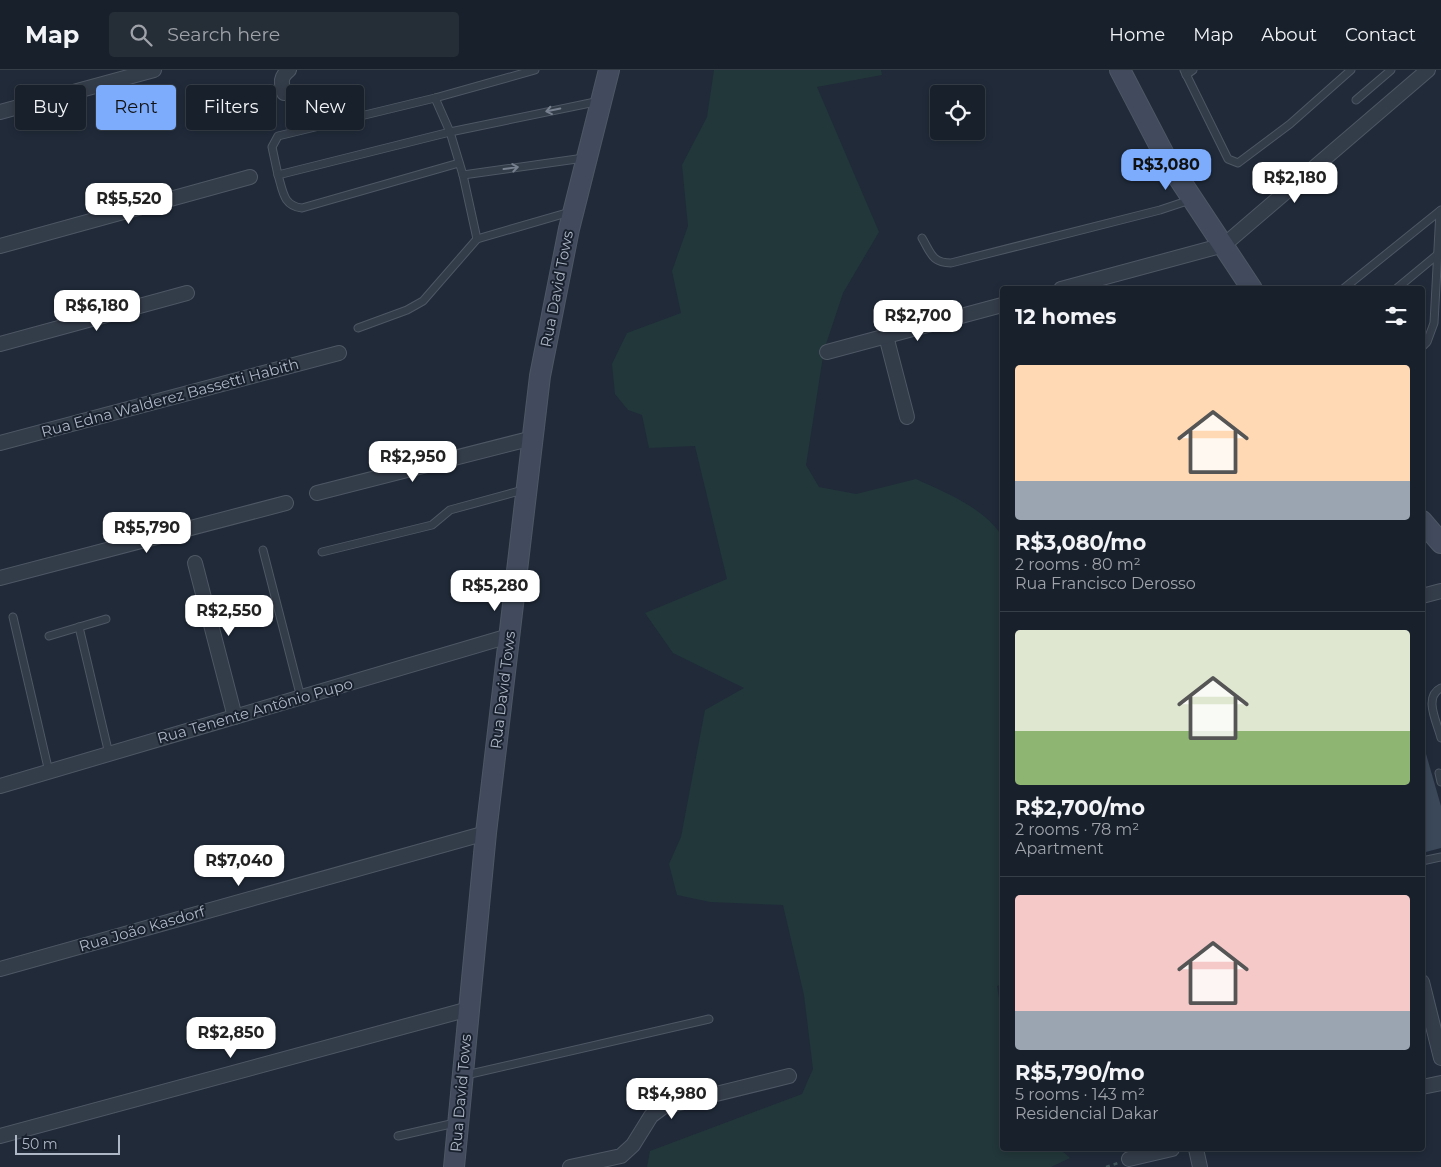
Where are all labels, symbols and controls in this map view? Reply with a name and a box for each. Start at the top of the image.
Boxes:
search box [109,12,459,57]
text: Map [25,20,79,49]
icon: search [127,21,155,49]
text: Search here [167,23,280,46]
text: Home [1109,24,1165,46]
text: Map [1193,24,1233,46]
text: About [1261,24,1317,46]
text: Contact [1345,24,1416,46]
chip: Buy [15,85,86,130]
chip: Rent [96,85,176,130]
chip: Filters [186,85,276,130]
chip: New [286,85,364,130]
map controls [930,85,985,140]
button: locate [930,85,985,140]
one-way arrow [546,106,562,115]
pin: R$3,080 [1120,148,1212,191]
text: R$3,080 [1132,155,1200,174]
pin: R$2,180 [1249,162,1341,204]
one-way arrow [503,163,519,173]
text: R$2,180 [1263,168,1327,187]
pin: R$5,520 [83,182,175,225]
text: R$5,520 [96,189,162,208]
street label: Rua David Tows [536,229,577,349]
pin: R$6,180 [51,290,143,332]
text: R$6,180 [65,296,129,315]
pin: R$2,700 [872,300,964,342]
icon: filters [1382,302,1410,330]
text: 12 homes [1015,304,1116,329]
text: R$2,700 [885,306,951,325]
street label: Rua Edna Walderez Bassetti Habith [39,354,301,441]
icon: home [1168,397,1258,487]
pin: R$2,950 [367,440,459,483]
text: R$2,950 [380,447,446,466]
pin: R$5,790 [101,512,193,554]
text: R$5,790 [114,518,180,537]
text: R$3,080/mo [1015,530,1146,555]
text: 2 rooms · 80 m² [1015,555,1141,574]
pin: R$5,280 [449,570,541,612]
text: Rua Francisco Derosso [1015,574,1196,593]
text: R$5,280 [462,576,528,595]
pin: R$2,550 [183,594,275,637]
text: R$2,550 [196,601,262,620]
street label: Rua David Tows [486,630,519,750]
icon: home [1168,663,1258,753]
street label: Rua Tenente Antônio Pupo [155,673,355,748]
text: R$2,700/mo [1015,795,1145,820]
text: 2 rooms · 78 m² [1015,820,1139,839]
text: Apartment [1015,839,1104,858]
pin: R$7,040 [193,844,285,887]
text: R$7,040 [205,851,273,870]
street label: Rua João Kasdorf [77,901,208,956]
icon: home [1168,928,1258,1018]
pin: R$2,850 [185,1016,277,1059]
text: R$2,850 [198,1023,264,1042]
street label: Rua David Tows [446,1033,475,1153]
text: R$5,790/mo [1015,1060,1145,1085]
pin: R$4,980 [626,1078,718,1120]
text: R$4,980 [637,1084,707,1103]
text: 5 rooms · 143 m² [1015,1085,1145,1104]
text: Residencial Dakar [1015,1104,1159,1123]
scale bar [15,1132,120,1155]
text: 50 m [22,1135,58,1153]

